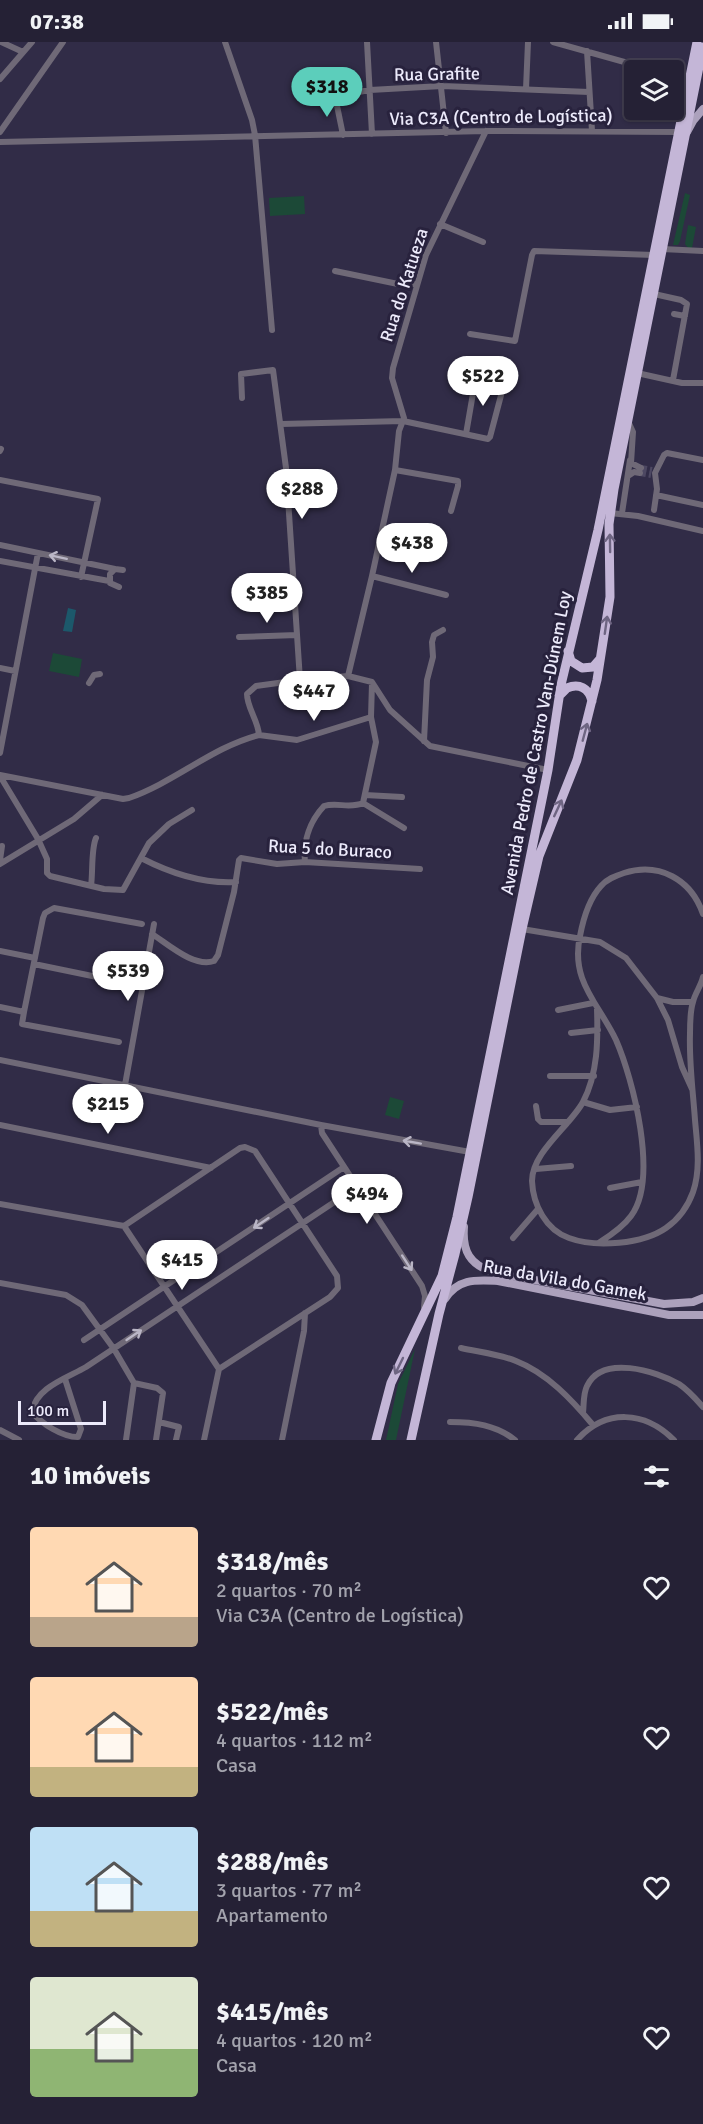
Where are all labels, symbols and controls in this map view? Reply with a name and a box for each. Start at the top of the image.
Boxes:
text: 07:38 [30,8,84,35]
map controls [624,60,684,120]
button: layers [624,60,684,120]
street label: Rua Grafite [394,62,480,86]
pin: $318 [291,67,363,118]
text: $318 [305,74,349,99]
street label: Via C3A (Centro de Logística) [389,104,613,130]
street label: Rua do Katueza [375,225,433,345]
pin: $522 [447,356,519,407]
text: $522 [461,363,505,388]
pin: $288 [266,469,338,520]
text: $288 [280,476,324,501]
pin: $438 [376,523,448,574]
text: $438 [390,530,434,555]
one-way arrow [604,533,615,553]
one-way arrow [49,551,68,562]
pin: $385 [231,573,303,624]
text: $385 [245,580,289,605]
street label: Avenida Pedro de Castro Van-Dúnem Loy [496,589,576,897]
one-way arrow [600,616,611,636]
pin: $447 [278,671,350,722]
text: $447 [292,678,336,703]
one-way arrow [579,723,591,742]
one-way arrow [552,799,564,817]
street label: Rua 5 do Buraco [268,835,392,863]
pin: $539 [92,951,164,1002]
text: $539 [106,958,150,983]
pin: $215 [72,1084,144,1135]
text: $215 [86,1091,130,1116]
one-way arrow [403,1136,423,1147]
pin: $494 [331,1174,403,1225]
text: $494 [345,1181,389,1206]
one-way arrow [252,1216,269,1229]
pin: $415 [146,1240,218,1291]
text: $415 [160,1247,204,1272]
one-way arrow [400,1255,413,1272]
street label: Rua da Vila do Gamek [482,1255,648,1305]
one-way arrow [126,1329,142,1341]
one-way arrow [392,1356,404,1374]
scale bar [18,1398,106,1426]
text: 100 m [27,1401,69,1421]
text: 10 imóveis [30,1460,150,1492]
icon: filters [640,1460,673,1493]
text: $318/mês [216,1546,328,1578]
icon: home [78,1551,150,1623]
icon: heart [640,1571,673,1604]
text: 2 quartos · 70 m² [216,1578,362,1603]
text: Via C3A (Centro de Logística) [216,1603,464,1628]
text: $522/mês [216,1696,328,1728]
icon: home [78,1701,150,1773]
icon: heart [640,1721,673,1754]
text: 4 quartos · 112 m² [216,1728,373,1753]
text: Casa [216,1753,257,1778]
text: $288/mês [216,1846,328,1878]
icon: home [78,1851,150,1923]
icon: heart [640,1871,673,1904]
text: 3 quartos · 77 m² [216,1878,362,1903]
text: Apartamento [216,1903,328,1928]
text: $415/mês [216,1996,328,2028]
icon: home [78,2001,150,2073]
icon: heart [640,2021,673,2054]
text: 4 quartos · 120 m² [216,2028,373,2053]
text: Casa [216,2053,257,2078]

